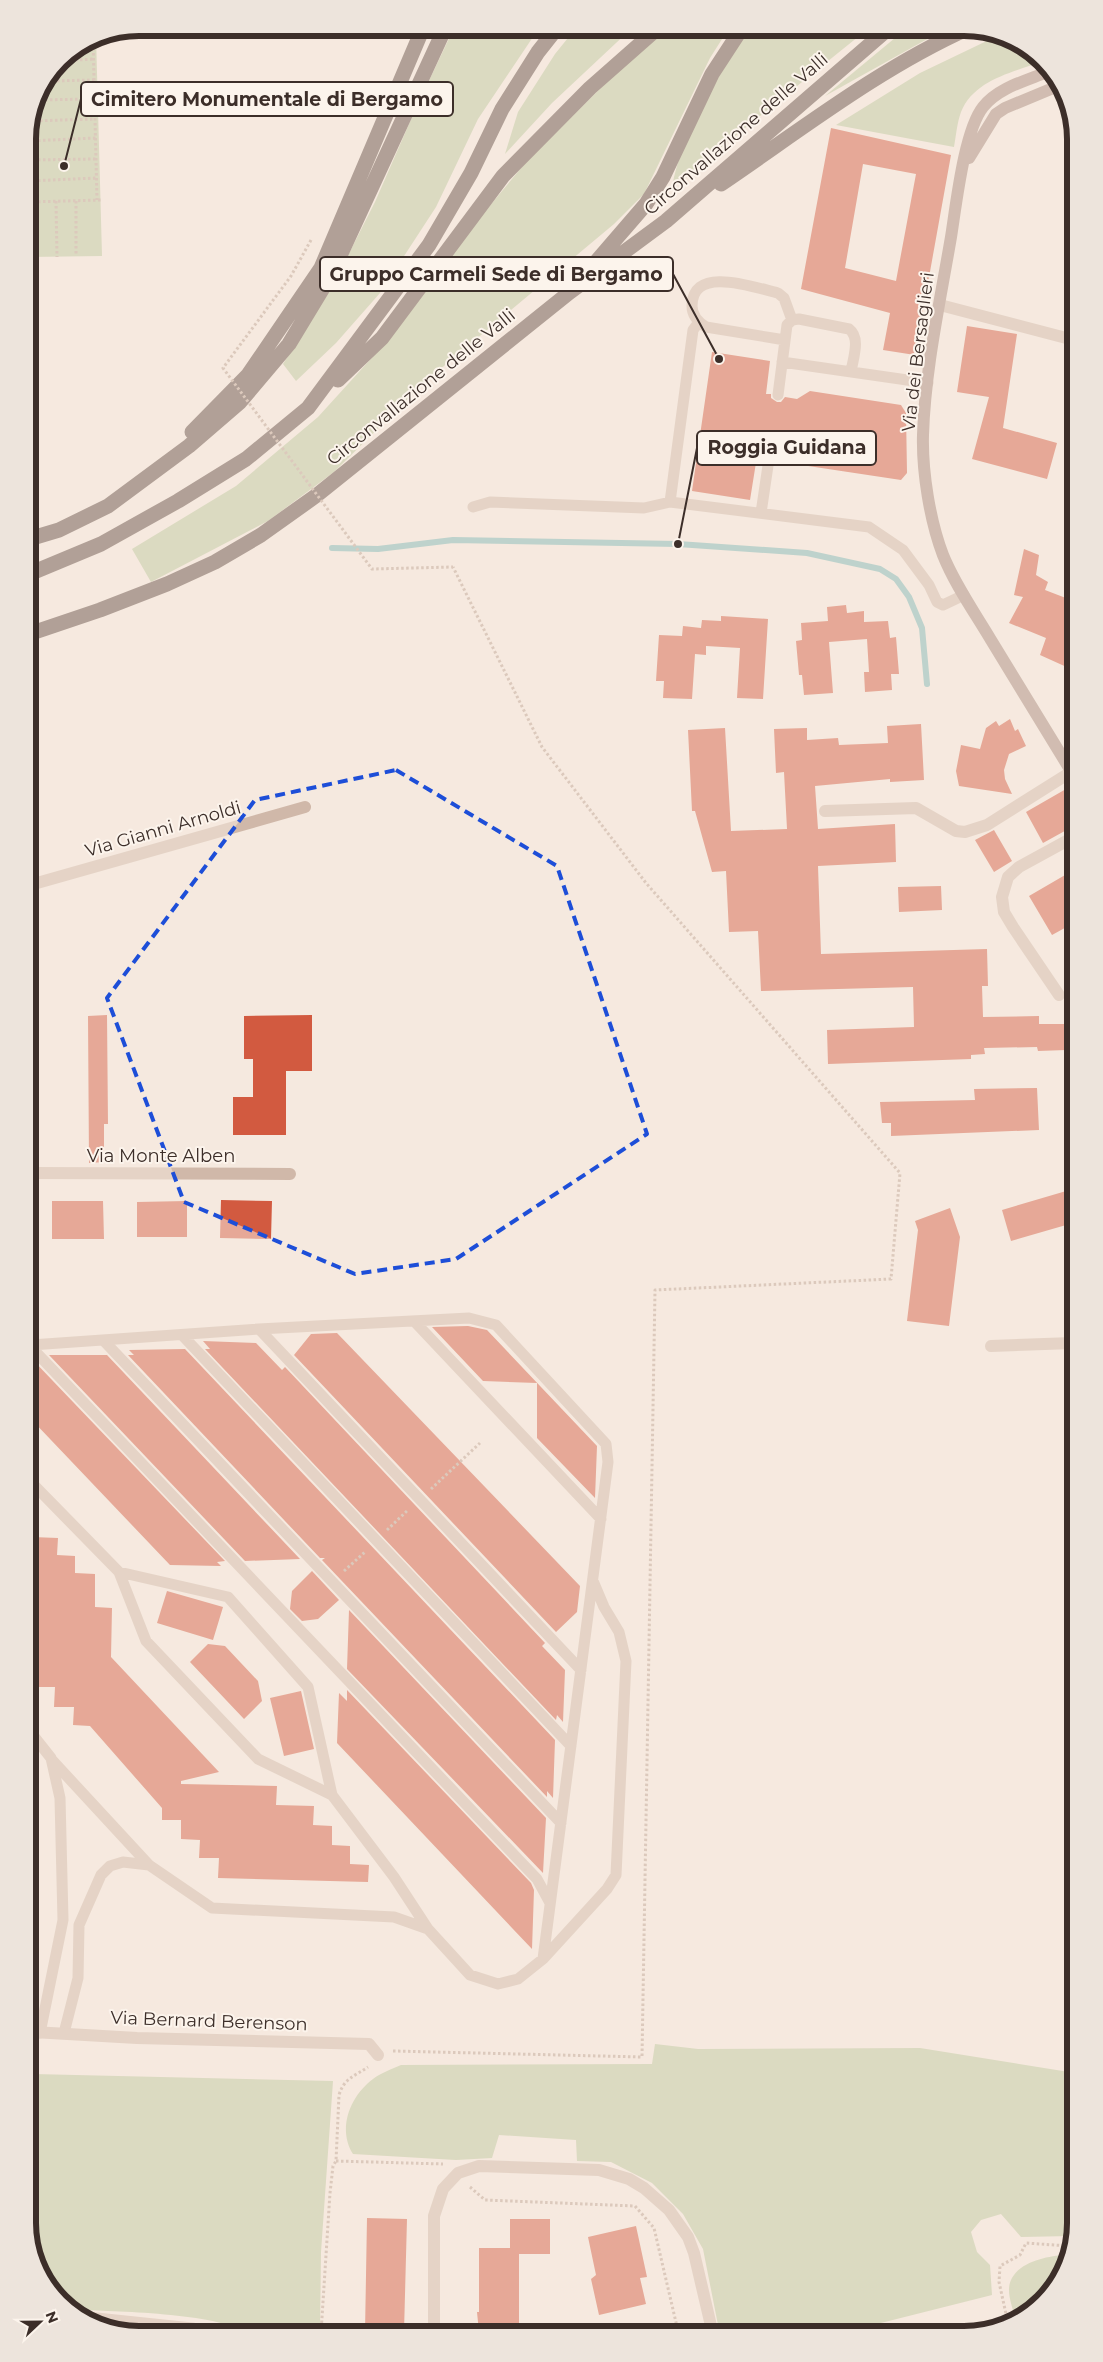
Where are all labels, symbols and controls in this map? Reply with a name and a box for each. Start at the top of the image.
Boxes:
street label: Circonvallazione delle Valli [640,48,832,220]
callout: Cimitero Monumentale di Bergamo [81,82,453,116]
text: Cimitero Monumentale di Bergamo [91,88,443,111]
callout: Gruppo Carmeli Sede di Bergamo [320,257,673,291]
text: Gruppo Carmeli Sede di Bergamo [329,263,663,286]
street label: Via dei Bersaglieri [897,271,939,433]
street label: Circonvallazione delle Valli [322,304,520,470]
callout: Roggia Guidana [697,431,876,465]
text: Roggia Guidana [708,436,866,459]
street label: Via Gianni Arnoldi [83,796,243,862]
street label: Via Monte Alben [87,1145,235,1167]
street label: Via Bernard Berenson [110,2007,308,2035]
north arrow [15,2297,65,2347]
text: N [42,2309,63,2326]

